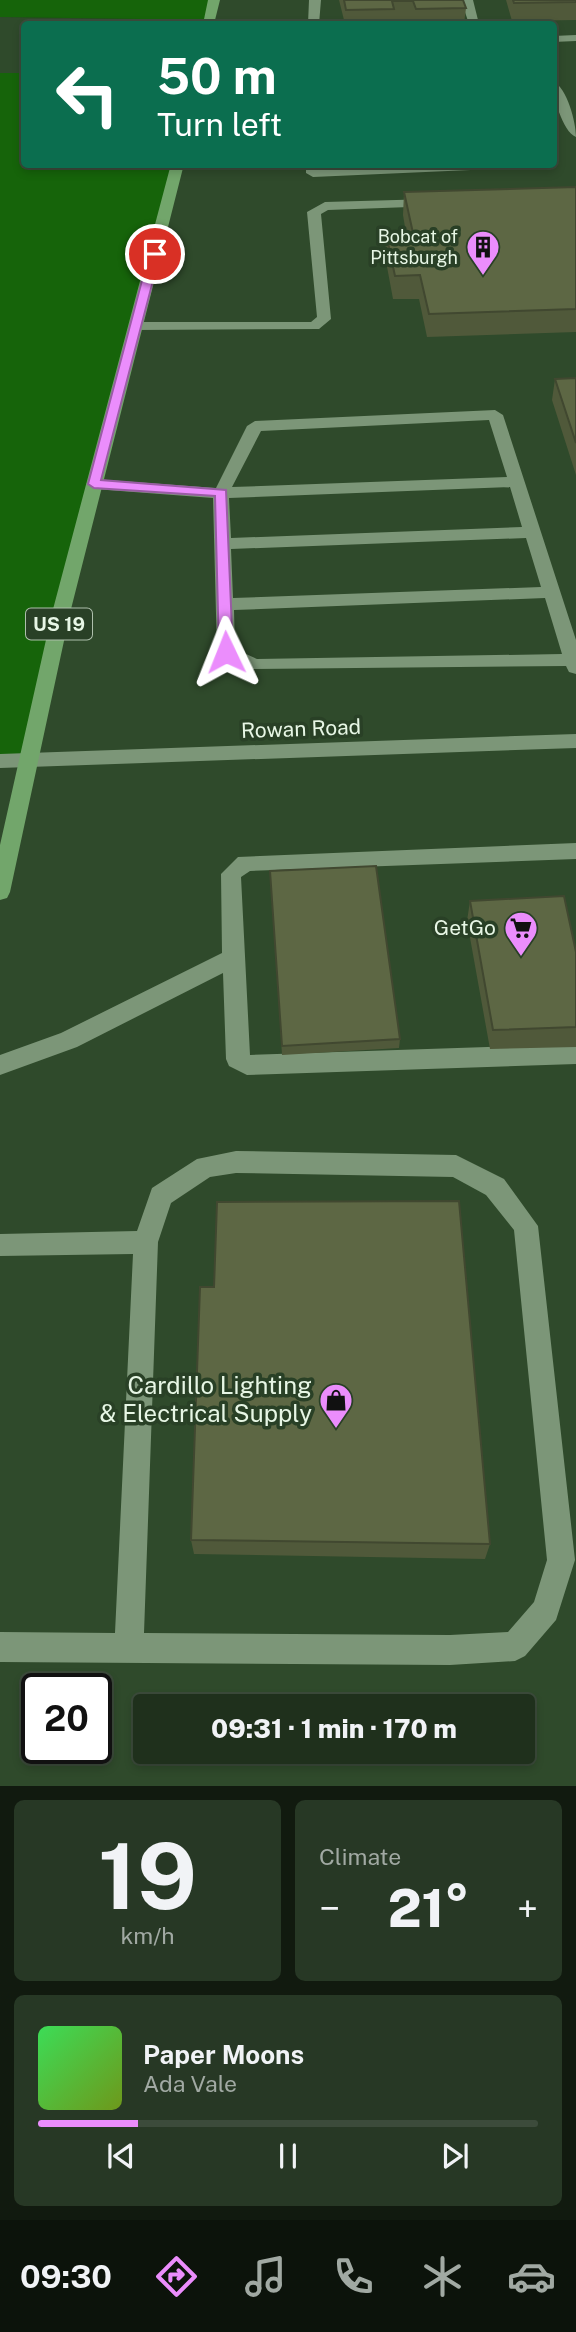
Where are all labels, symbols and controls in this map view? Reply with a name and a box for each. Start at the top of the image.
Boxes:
text: 50 m [157,47,277,105]
icon: left [42,49,133,140]
text: Turn left [157,106,282,143]
pin [125,224,185,284]
place label: Bobcat of Pittsburgh [370,226,458,268]
building icon: Bobcat of Pittsburgh [464,228,502,277]
icon: arrive [136,235,174,273]
road number: US 19 [26,608,92,639]
position arrow [189,615,263,689]
street label: Rowan Road [240,714,362,743]
supermarket icon: GetGo [502,909,540,958]
place label: GetGo [434,915,496,940]
place label: Cardillo Lighting & Electrical Supply [100,1371,312,1427]
shop icon: Cardillo Lighting & Electrical Supply [317,1381,355,1430]
speed limit sign: 20 [21,1673,112,1764]
text: 09:31 · 1 min · 170 m [211,1713,457,1744]
text: 19 [98,1823,197,1929]
text: Climate [319,1843,401,1870]
text: 21° [388,1878,469,1939]
text: − [319,1886,340,1931]
text: + [517,1886,538,1931]
text: km/h [120,1922,175,1949]
text: Paper Moons [143,2039,304,2070]
text: Ada Vale [143,2070,237,2097]
icon: previous [102,2137,140,2175]
icon: pause [269,2137,307,2175]
icon: next [436,2137,474,2175]
icon: directions [152,2252,201,2301]
icon: music [241,2252,290,2301]
icon: phone [329,2252,378,2301]
icon: climate [418,2252,467,2301]
icon: car [507,2252,556,2301]
text: 09:30 [20,2258,112,2295]

